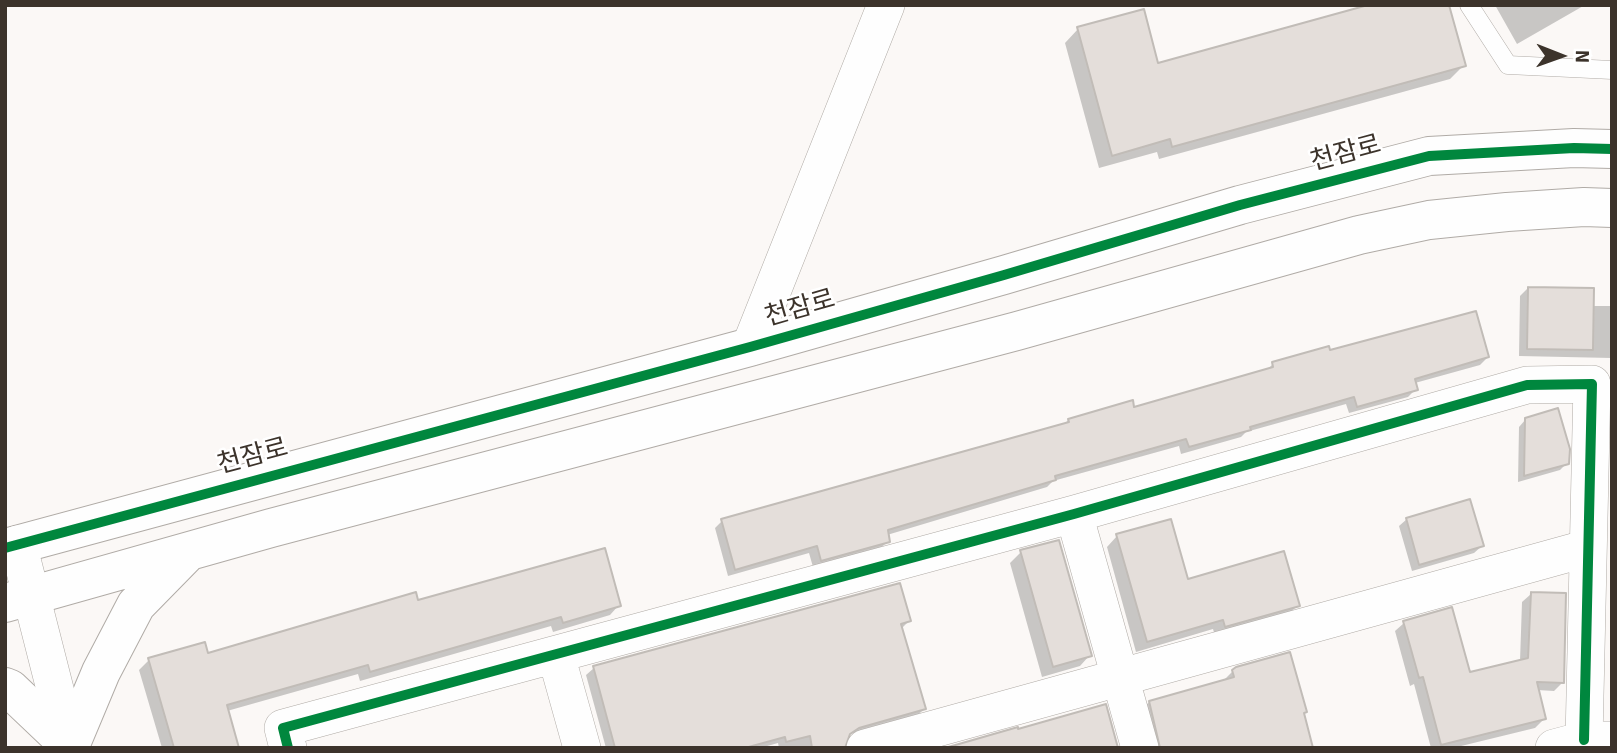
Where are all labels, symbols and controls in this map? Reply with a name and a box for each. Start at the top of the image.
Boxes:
north arrow [1526,21,1596,91]
text: N [1570,50,1594,63]
street label: 천잠로 [1307,130,1385,178]
street label: 천잠로 [761,284,839,334]
street label: 천잠로 [214,433,292,481]

